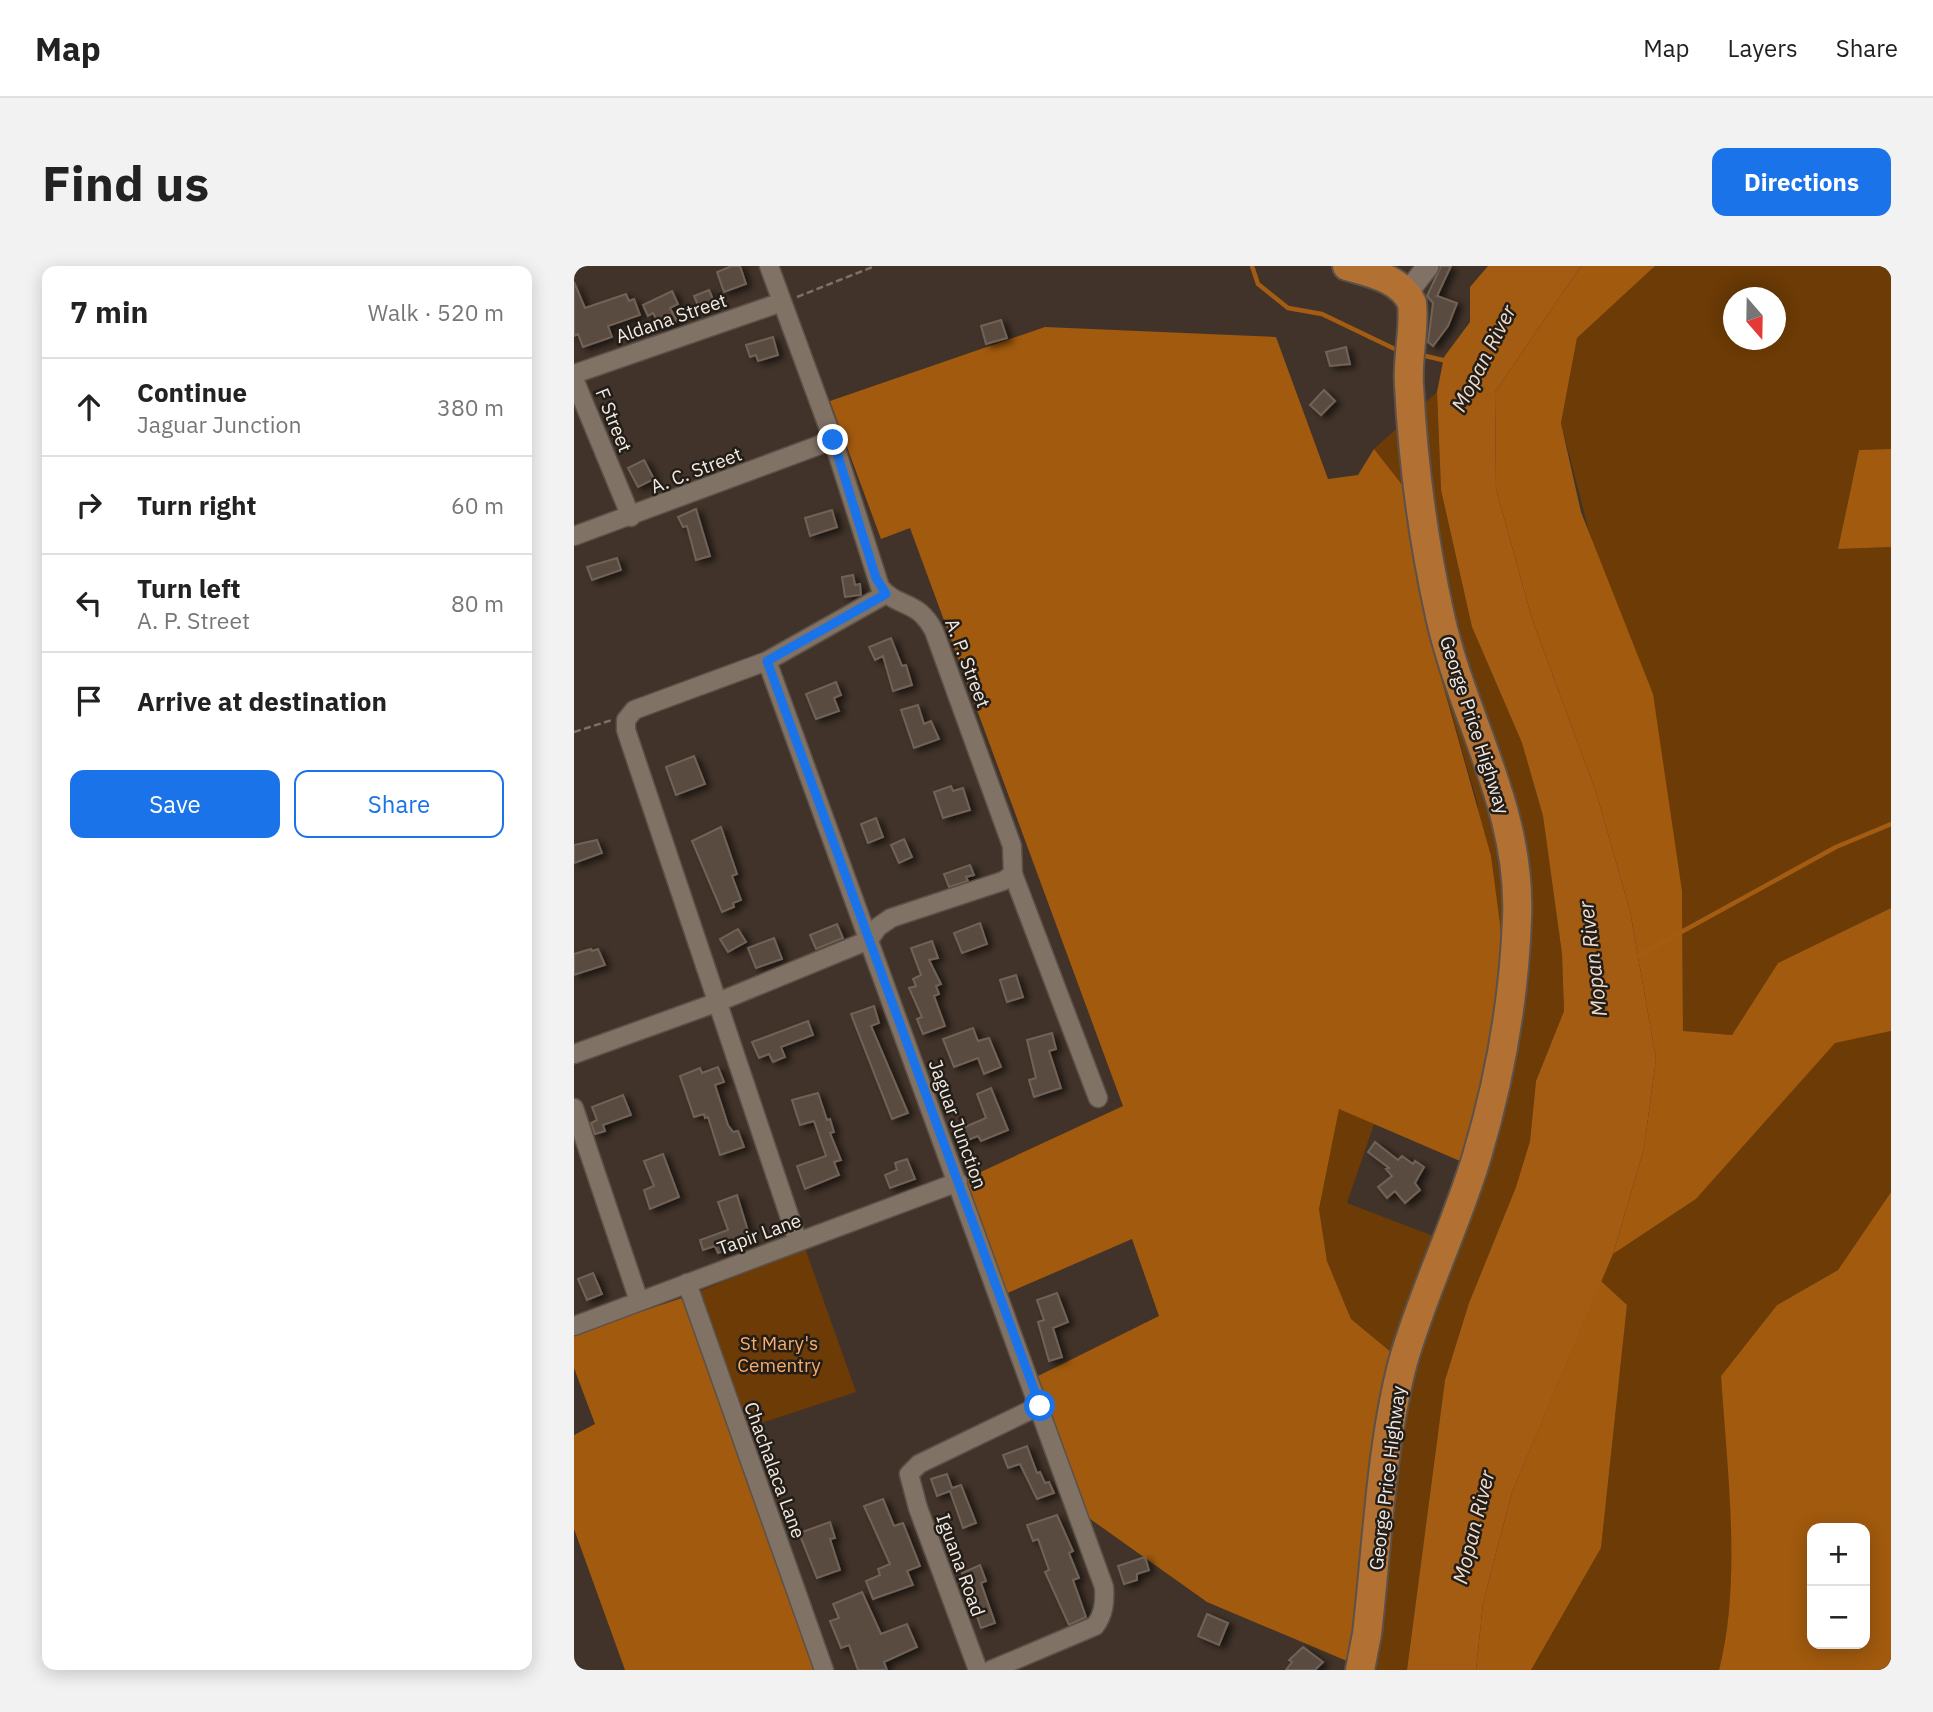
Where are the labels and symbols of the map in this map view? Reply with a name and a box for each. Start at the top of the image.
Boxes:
north arrow [1723,287,1786,350]
street label: Aldana Street [612,288,730,348]
water label: Mopan River [1444,299,1522,416]
street label: F Street [590,384,638,456]
route end [817,424,848,455]
street label: A. C. Street [647,442,745,498]
street label: A. P. Street [940,615,996,711]
street label: George Price Highway [1435,633,1515,818]
water label: Mopan River [1571,898,1613,1018]
street label: Jaguar Junction [923,1056,993,1192]
street label: Tapir Lane [714,1208,804,1260]
park label: St Mary's Cementry [737,1331,821,1377]
street label: George Price Highway [1364,1384,1410,1572]
route start [1024,1390,1055,1421]
street label: Chachalaca Lane [739,1398,811,1542]
water label: Mopan River [1445,1466,1501,1587]
street label: Iguana Road [931,1510,991,1620]

